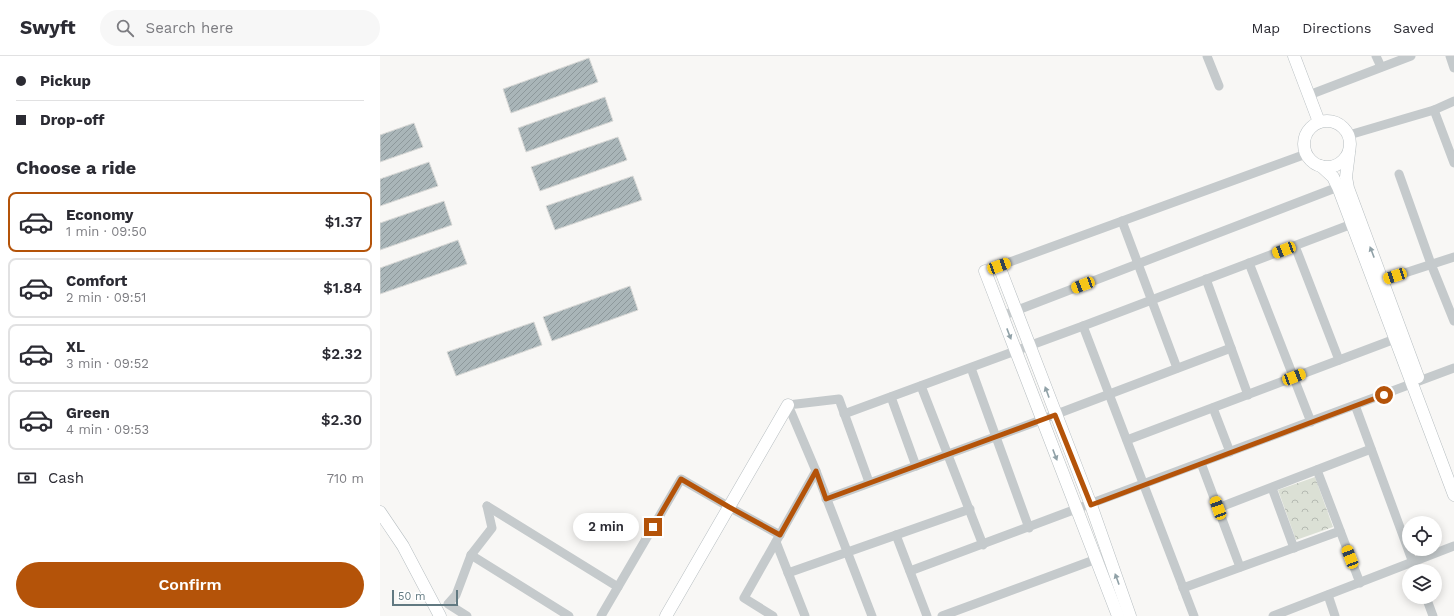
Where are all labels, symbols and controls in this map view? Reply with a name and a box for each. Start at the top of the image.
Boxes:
search box [100,10,380,46]
text: Swyft [20,16,76,39]
icon: search [114,17,136,39]
text: Search here [146,19,234,37]
text: Map [1252,20,1280,36]
text: Directions [1302,20,1371,36]
text: Saved [1393,20,1434,36]
text: Pickup [40,72,91,90]
text: Drop-off [40,111,105,129]
text: Choose a ride [16,157,136,178]
icon: car [18,204,54,240]
text: Economy [66,206,133,224]
text: $1.37 [325,213,362,231]
text: 1 min · 09:50 [66,224,147,239]
car [1271,240,1297,260]
one-way arrow [1368,245,1374,257]
car [986,256,1012,276]
car [1382,267,1408,285]
icon: car [18,270,54,306]
text: Comfort [66,272,127,290]
car [1070,275,1096,295]
text: $1.84 [323,279,362,297]
text: 2 min · 09:51 [66,290,146,305]
one-way arrow [1007,328,1013,340]
icon: car [18,336,54,372]
text: XL [66,338,85,356]
text: $2.32 [322,345,362,363]
text: 3 min · 09:52 [66,356,149,371]
car [1281,367,1307,387]
one-way arrow [1043,386,1049,398]
route start [1375,386,1393,404]
icon: car [18,402,54,438]
text: Green [66,404,110,422]
text: $2.30 [321,411,362,429]
text: 4 min · 09:53 [66,422,149,437]
one-way arrow [1053,450,1059,462]
icon: cash [16,467,38,489]
text: Cash [48,469,84,487]
text: 710 m [327,471,364,486]
car [1208,495,1228,521]
callout: 2 min [573,513,639,541]
map controls [1402,516,1442,604]
button: locate [1402,516,1442,556]
route end [644,518,662,536]
text: 2 min [588,519,624,534]
car [1340,544,1360,570]
button: Confirm [16,562,364,608]
button: layers [1402,564,1442,604]
one-way arrow [1114,573,1120,585]
scale bar [392,588,458,607]
text: 50 m [398,590,425,603]

